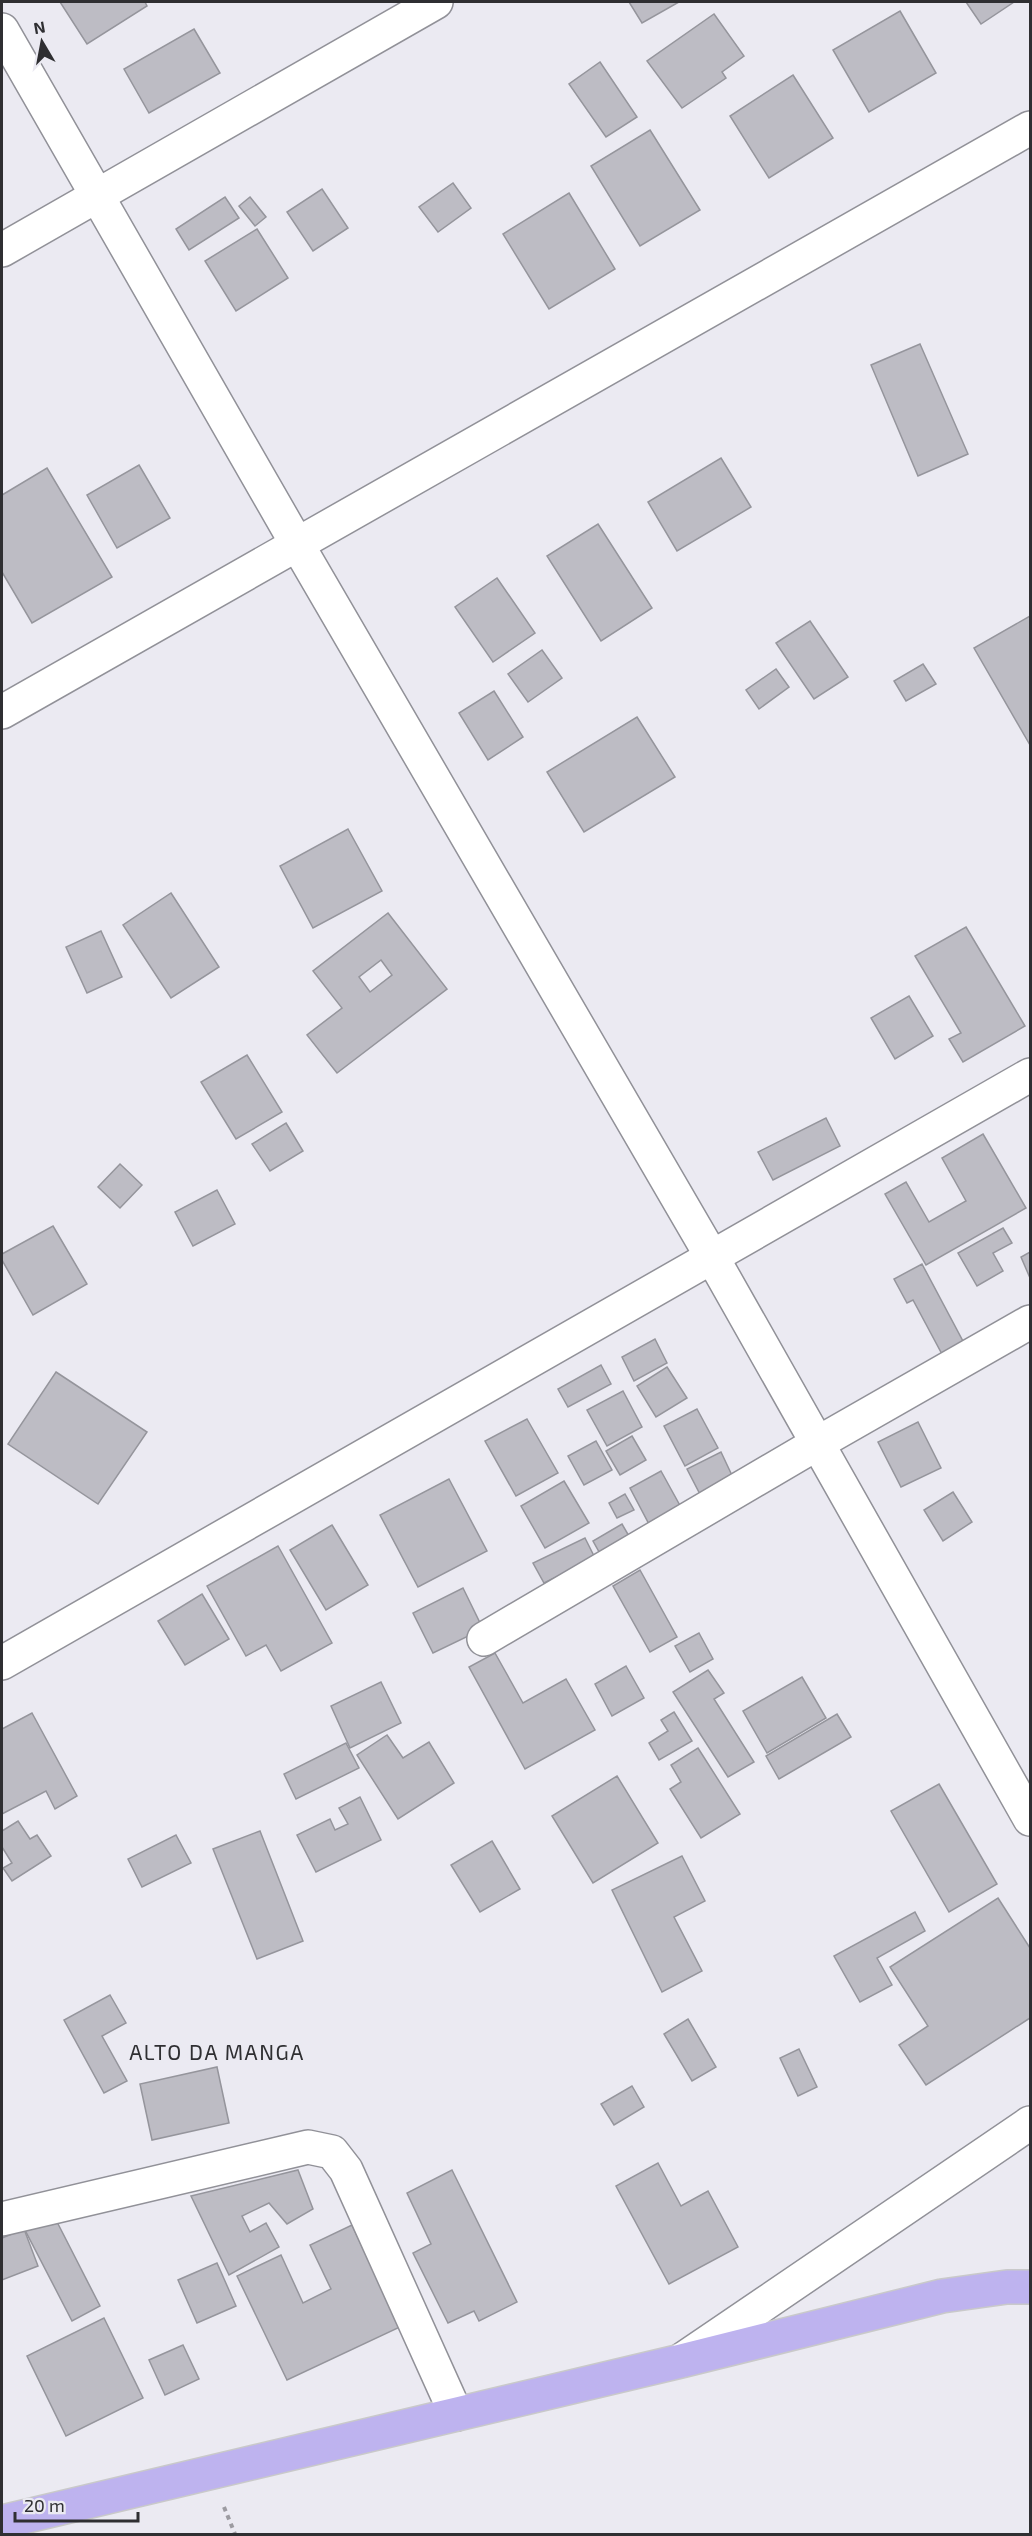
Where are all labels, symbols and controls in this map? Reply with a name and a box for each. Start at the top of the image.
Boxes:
north arrow [12,12,72,72]
text: N [32,16,47,37]
district label: ALTO DA MANGA [129,2039,305,2064]
scale bar [15,2485,138,2523]
text: 20 m [24,2494,65,2516]

